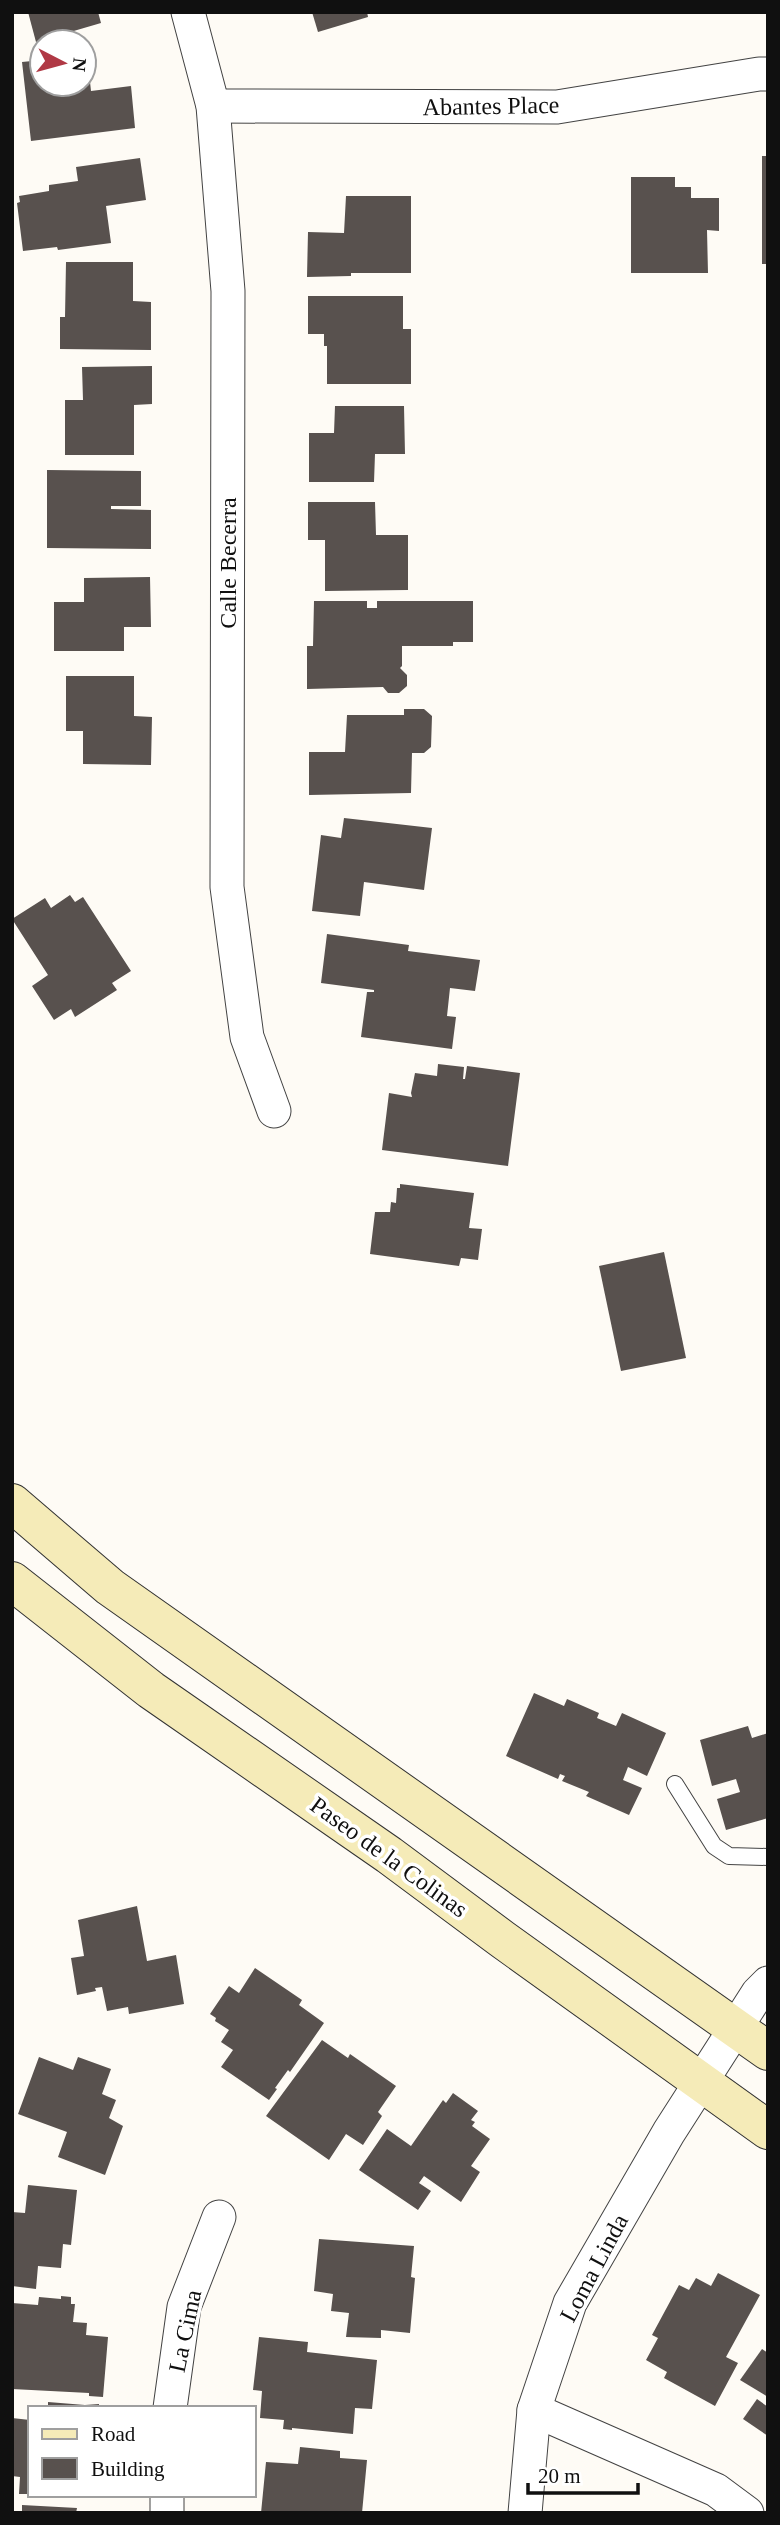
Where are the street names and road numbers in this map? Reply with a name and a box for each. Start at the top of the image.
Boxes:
street label: Abantes Place [422,92,560,120]
street label: Calle Becerra [215,497,241,629]
street label: Paseo de la Colinas [306,1791,472,1923]
street label: Loma Linda [555,2210,633,2326]
street label: La Cima [164,2287,206,2374]

